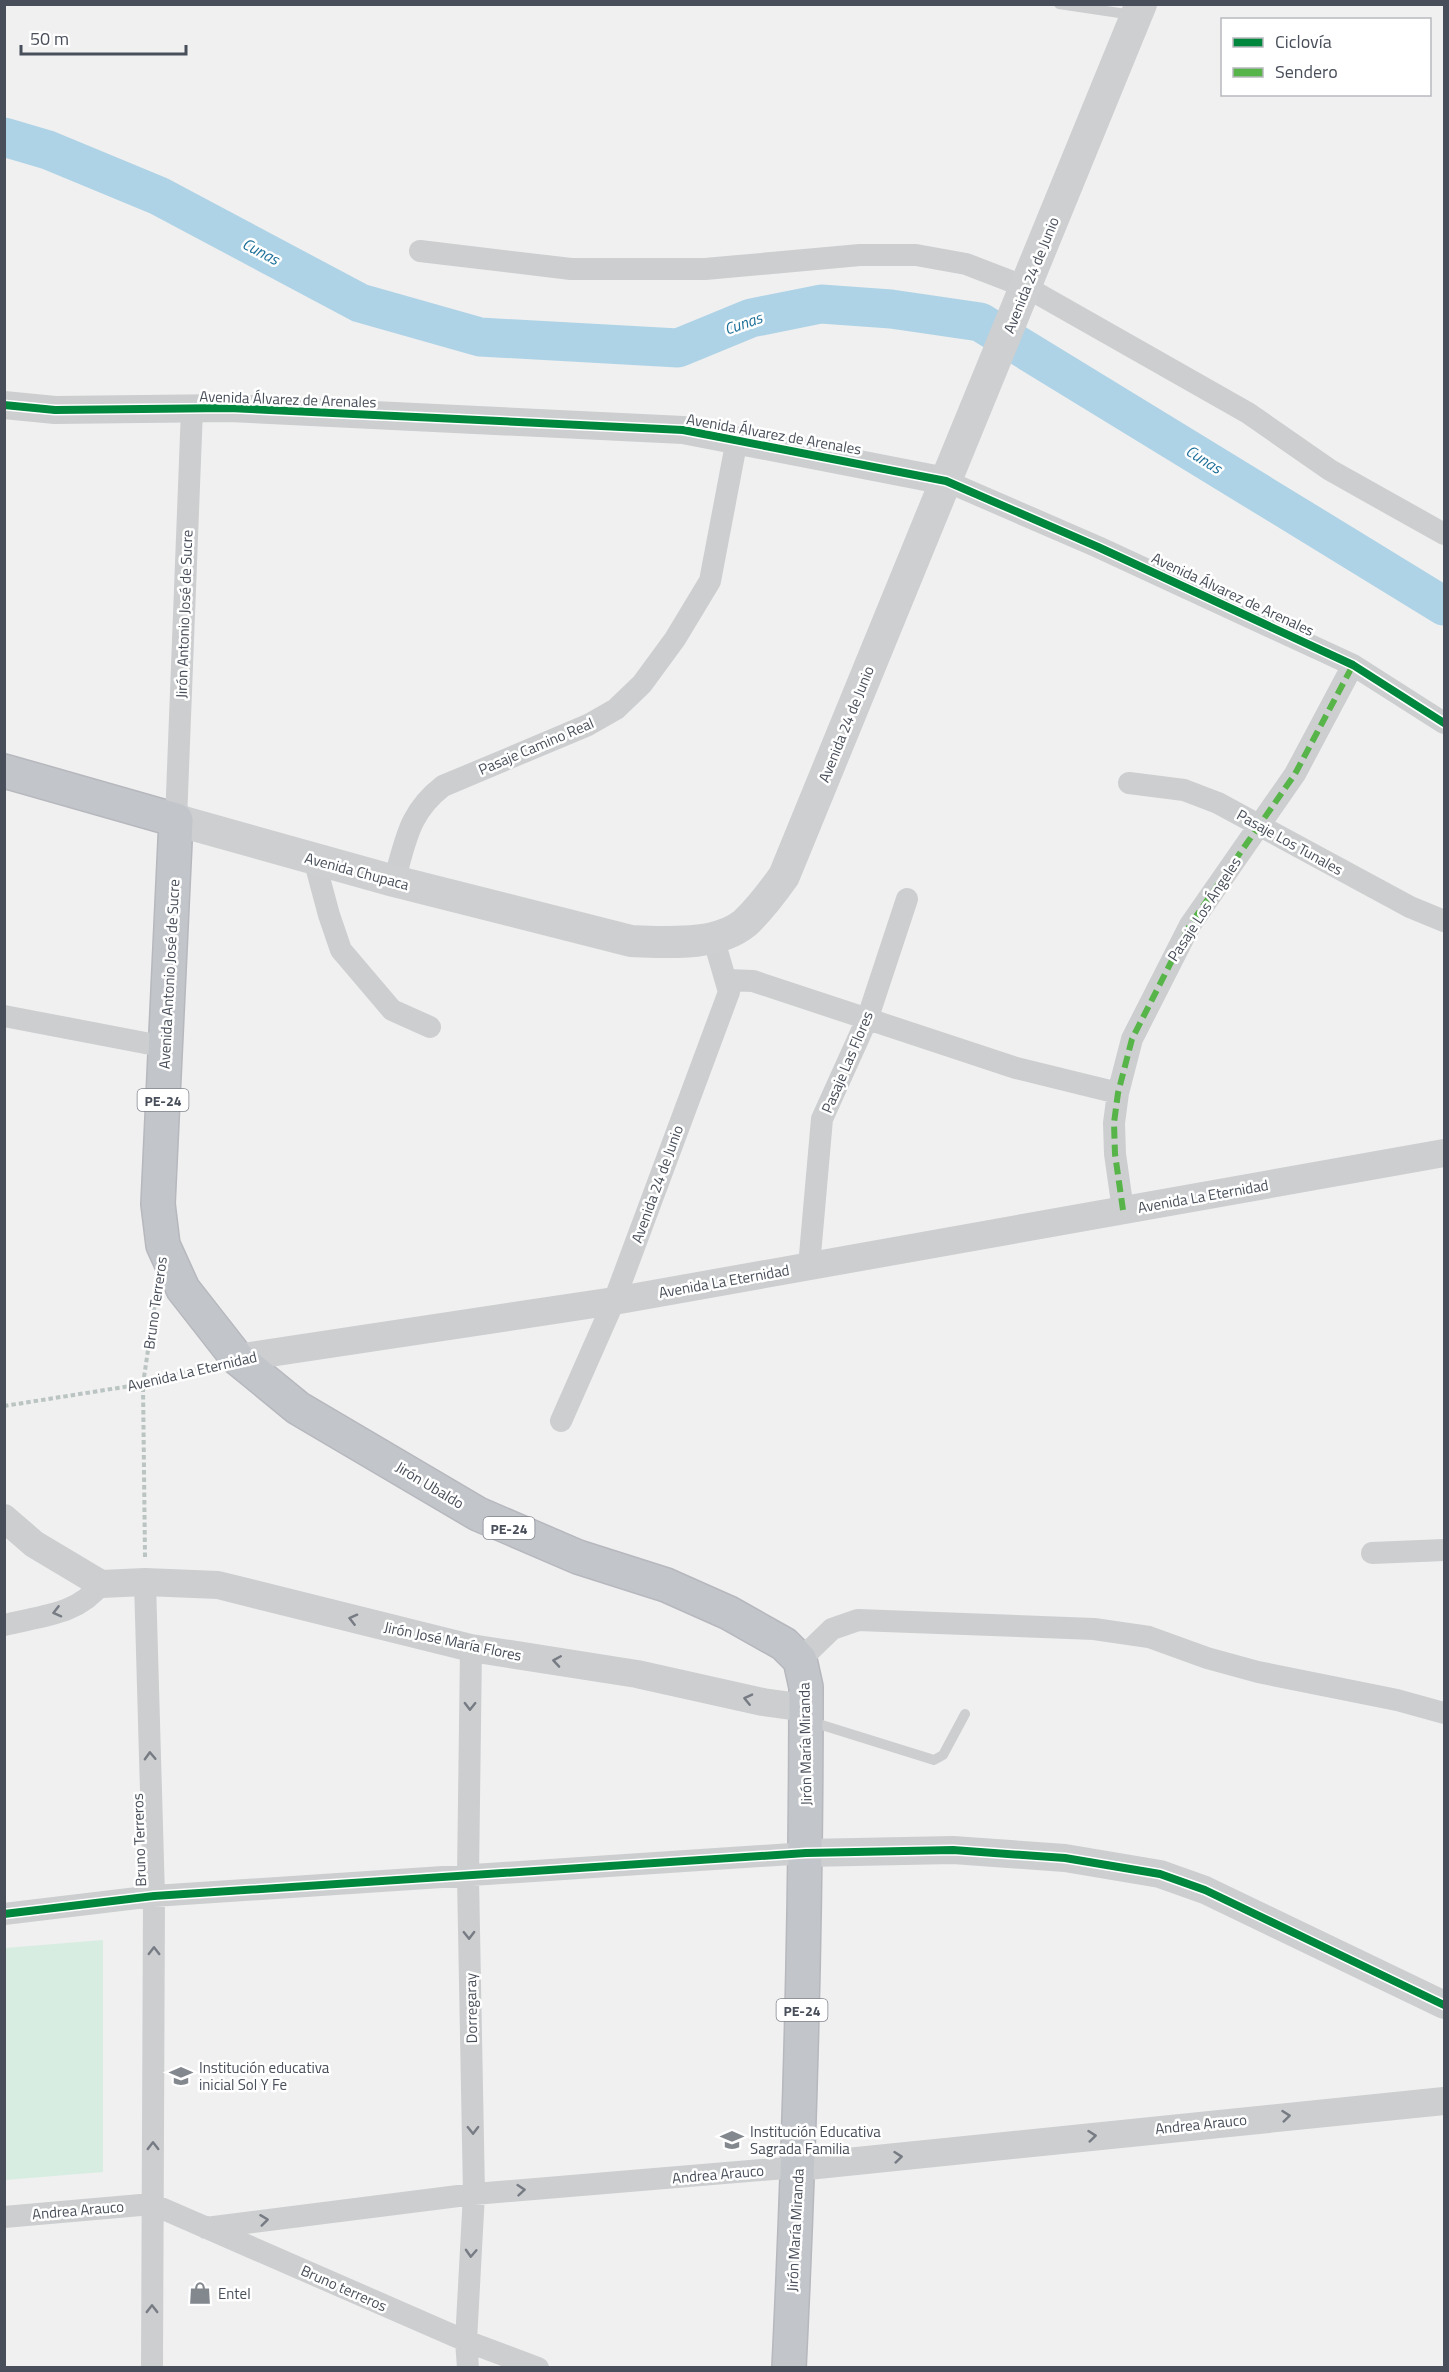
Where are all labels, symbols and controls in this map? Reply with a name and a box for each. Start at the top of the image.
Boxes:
scale bar [21,18,186,56]
legend [1221,18,1431,96]
text: 50 m [30,25,69,52]
text: Ciclovía [1275,28,1332,55]
text: Sendero [1275,58,1338,85]
street label: Avenida 24 de Junio [997,213,1065,337]
water label: Cunas [238,231,285,271]
water label: Cunas [721,305,766,341]
street label: Avenida Álvarez de Arenales [199,384,377,414]
street label: Avenida Álvarez de Arenales [685,407,863,461]
water label: Cunas [1181,439,1228,480]
street label: Jirón Antonio José de Sucre [170,529,198,699]
street label: Avenida Álvarez de Arenales [1148,546,1318,642]
street label: Avenida 24 de Junio [812,662,880,786]
street label: Pasaje Camino Real [475,711,597,781]
street label: Pasaje Los Tunales [1233,803,1347,881]
street label: Avenida Chupaca [302,846,412,896]
street label: Pasaje Los Ángeles [1162,852,1246,966]
street label: Avenida Antonio José de Sucre [153,878,185,1070]
street label: Pasaje Las Flores [815,1007,879,1117]
road number: PE-24 [138,1089,188,1111]
street label: Avenida 24 de Junio [625,1122,689,1246]
street label: Avenida La Eternidad [1136,1173,1270,1219]
street label: Bruno Terreros [137,1255,173,1351]
street label: Avenida La Eternidad [657,1258,791,1304]
street label: Avenida La Eternidad [125,1345,259,1397]
street label: Jirón Ubaldo [391,1455,469,1515]
road number: PE-24 [484,1517,534,1539]
one-way arrow [52,1605,63,1617]
one-way arrow [348,1613,358,1626]
street label: Jirón José María Flores [382,1615,524,1667]
one-way arrow [552,1656,562,1668]
street label: Jirón María Miranda [792,1682,818,1806]
one-way arrow [744,1693,754,1706]
one-way arrow [464,1702,476,1711]
one-way arrow [144,1751,156,1760]
street label: Bruno Terreros [126,1793,152,1887]
one-way arrow [463,1931,475,1940]
one-way arrow [148,1946,160,1955]
street label: Dorregaray [459,1973,483,2043]
road number: PE-24 [776,1999,828,2021]
place label: Institución educativa inicial Sol Y Fe [199,2056,330,2096]
school or university icon: Institución educativa inicial Sol Y Fe [168,2063,194,2089]
street label: Andrea Arauco [1154,2108,1248,2140]
one-way arrow [1282,2110,1291,2123]
place label: Institución Educativa Sagrada Familia [750,2120,881,2160]
one-way arrow [467,2126,479,2135]
school or university icon: Institución Educativa Sagrada Familia [719,2127,745,2153]
one-way arrow [1088,2130,1097,2143]
one-way arrow [147,2141,159,2150]
one-way arrow [894,2151,903,2163]
street label: Andrea Arauco [671,2159,765,2189]
street label: Jirón María Miranda [780,2167,810,2292]
one-way arrow [516,2184,525,2197]
street label: Andrea Arauco [31,2195,125,2225]
one-way arrow [260,2215,269,2227]
one-way arrow [465,2248,478,2257]
street label: Bruno terreros [297,2259,391,2317]
shop icon: Entel [187,2280,213,2306]
place label: Entel [218,2282,251,2305]
one-way arrow [146,2305,158,2314]

